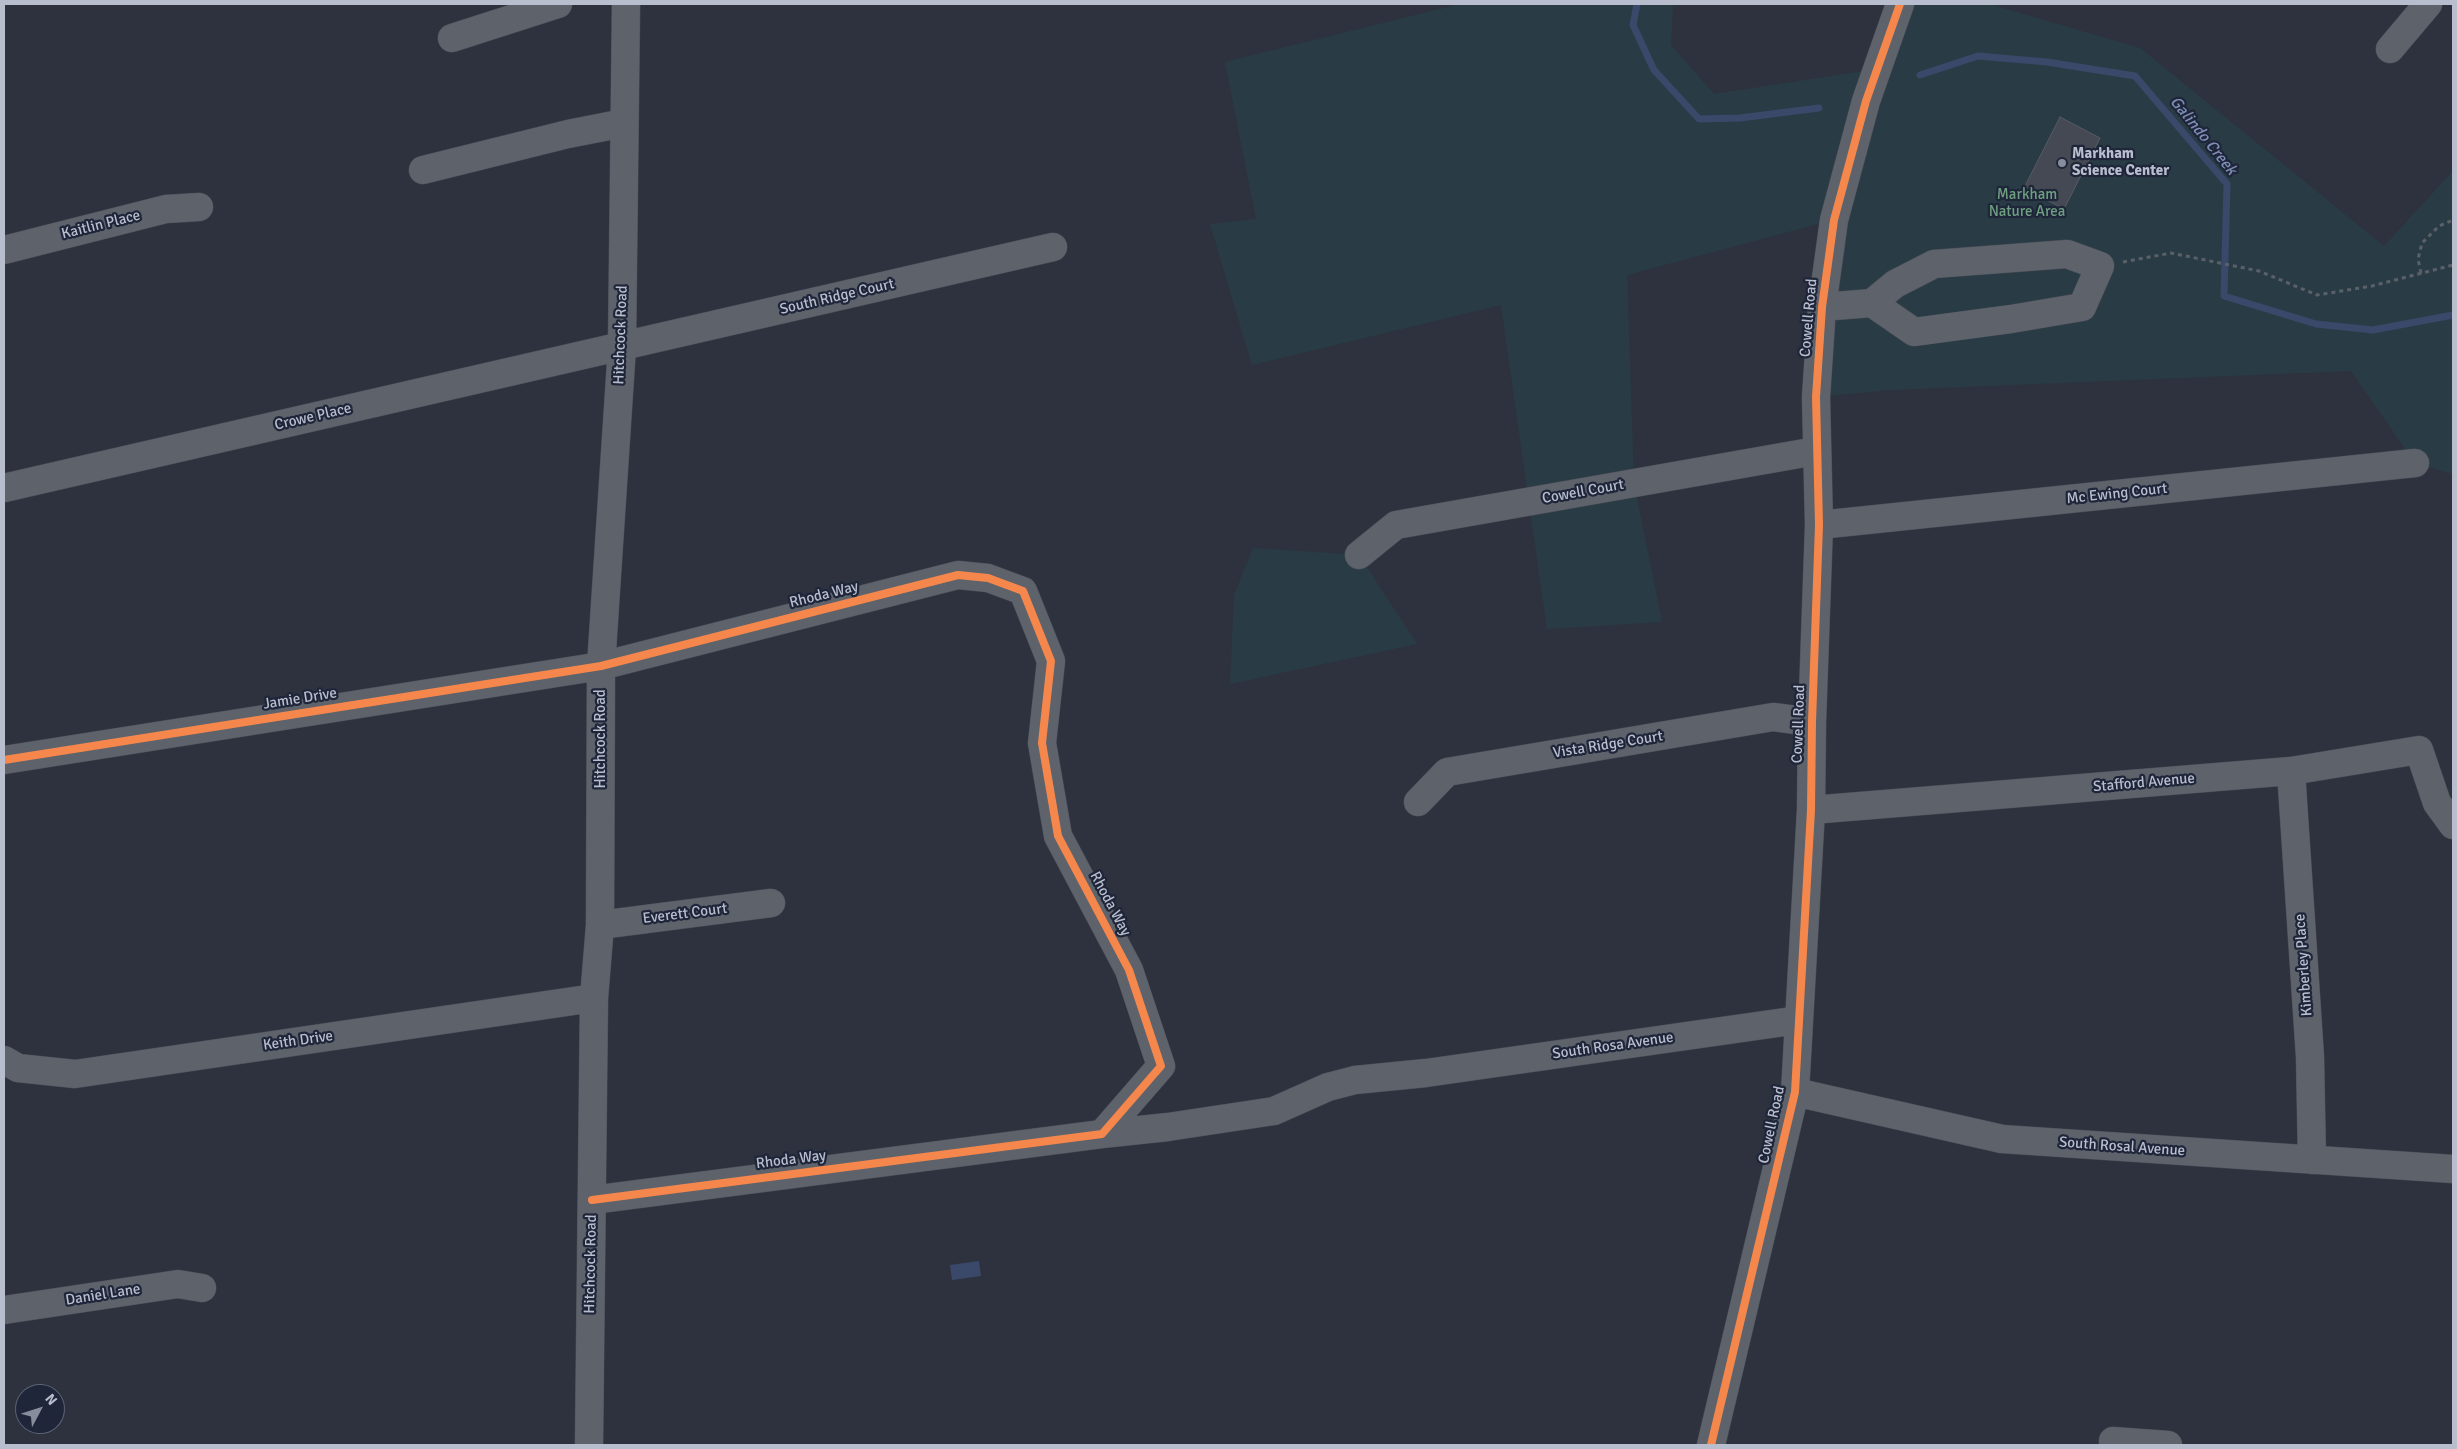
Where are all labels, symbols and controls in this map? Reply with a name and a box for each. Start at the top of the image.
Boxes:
water label: Galindo Creek [2165,93,2241,179]
place label: Markham Science Center [2072,145,2169,180]
marker: Markham Science Center [2056,157,2068,169]
park label: Markham Nature Area [1989,186,2065,221]
street label: Kaitlin Place [60,207,142,243]
street label: South Ridge Court [778,275,896,319]
street label: Cowell Road [1797,278,1821,358]
street label: Hitchcock Road [610,285,632,385]
street label: Crowe Place [273,399,353,435]
street label: Cowell Court [1541,476,1625,508]
street label: Mc Ewing Court [2066,480,2168,508]
street label: Rhoda Way [788,578,860,612]
street label: Jamie Drive [262,684,338,714]
street label: Cowell Road [1789,684,1809,764]
street label: Hitchcock Road [592,689,610,789]
street label: Vista Ridge Court [1552,727,1664,763]
street label: Stafford Avenue [2092,770,2196,796]
street label: Rhoda Way [1086,869,1134,939]
street label: Everett Court [642,900,728,928]
street label: Kimberley Place [2291,913,2317,1017]
street label: Keith Drive [262,1027,334,1055]
street label: South Rosa Avenue [1551,1029,1675,1063]
street label: Cowell Road [1755,1085,1789,1165]
street label: South Rosal Avenue [2058,1134,2186,1160]
street label: Rhoda Way [755,1147,827,1173]
street label: Hitchcock Road [581,1214,601,1314]
street label: Daniel Lane [64,1280,142,1310]
north arrow [15,1384,65,1434]
text: N [41,1390,61,1409]

